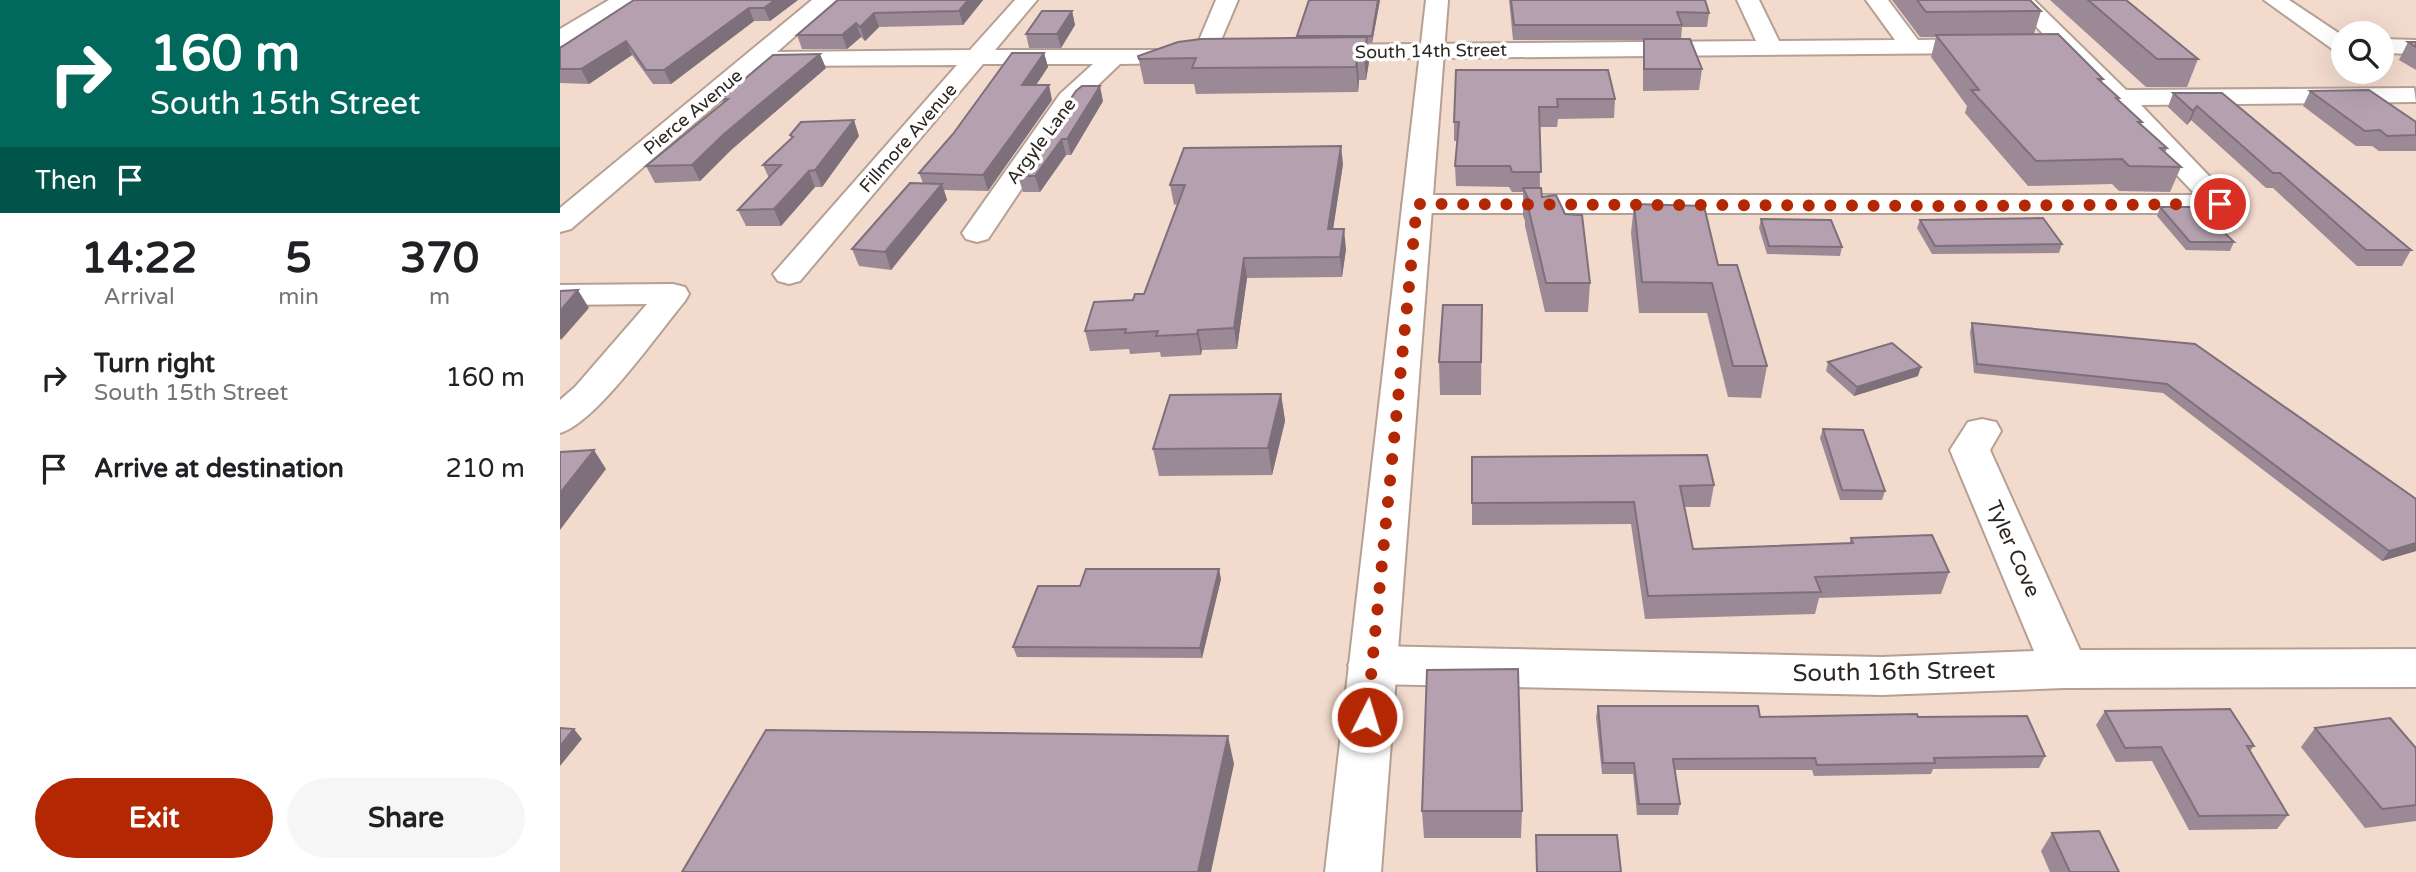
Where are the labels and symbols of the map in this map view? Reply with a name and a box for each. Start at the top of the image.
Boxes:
street label: South 14th Street [1355,39,1507,63]
street label: Pierce Avenue [639,64,747,160]
street label: Fillmore Avenue [855,79,961,197]
street label: Argyle Lane [1002,94,1080,188]
pin [2190,174,2250,234]
street label: Tyler Cove [1981,497,2045,601]
street label: South 16th Street [1792,656,1996,688]
position arrow [1330,680,1404,754]

